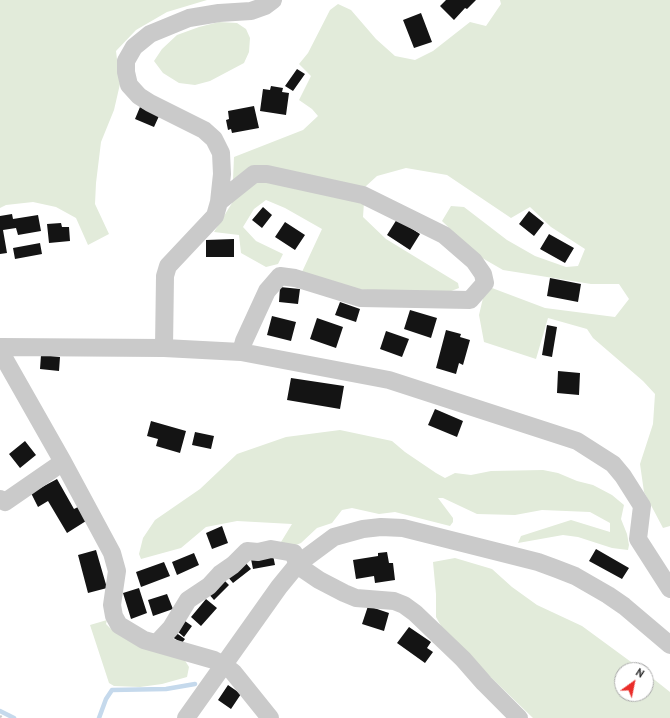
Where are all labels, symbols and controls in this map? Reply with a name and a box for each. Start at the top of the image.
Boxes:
north arrow [614,662,654,702]
text: N [633,665,647,681]

